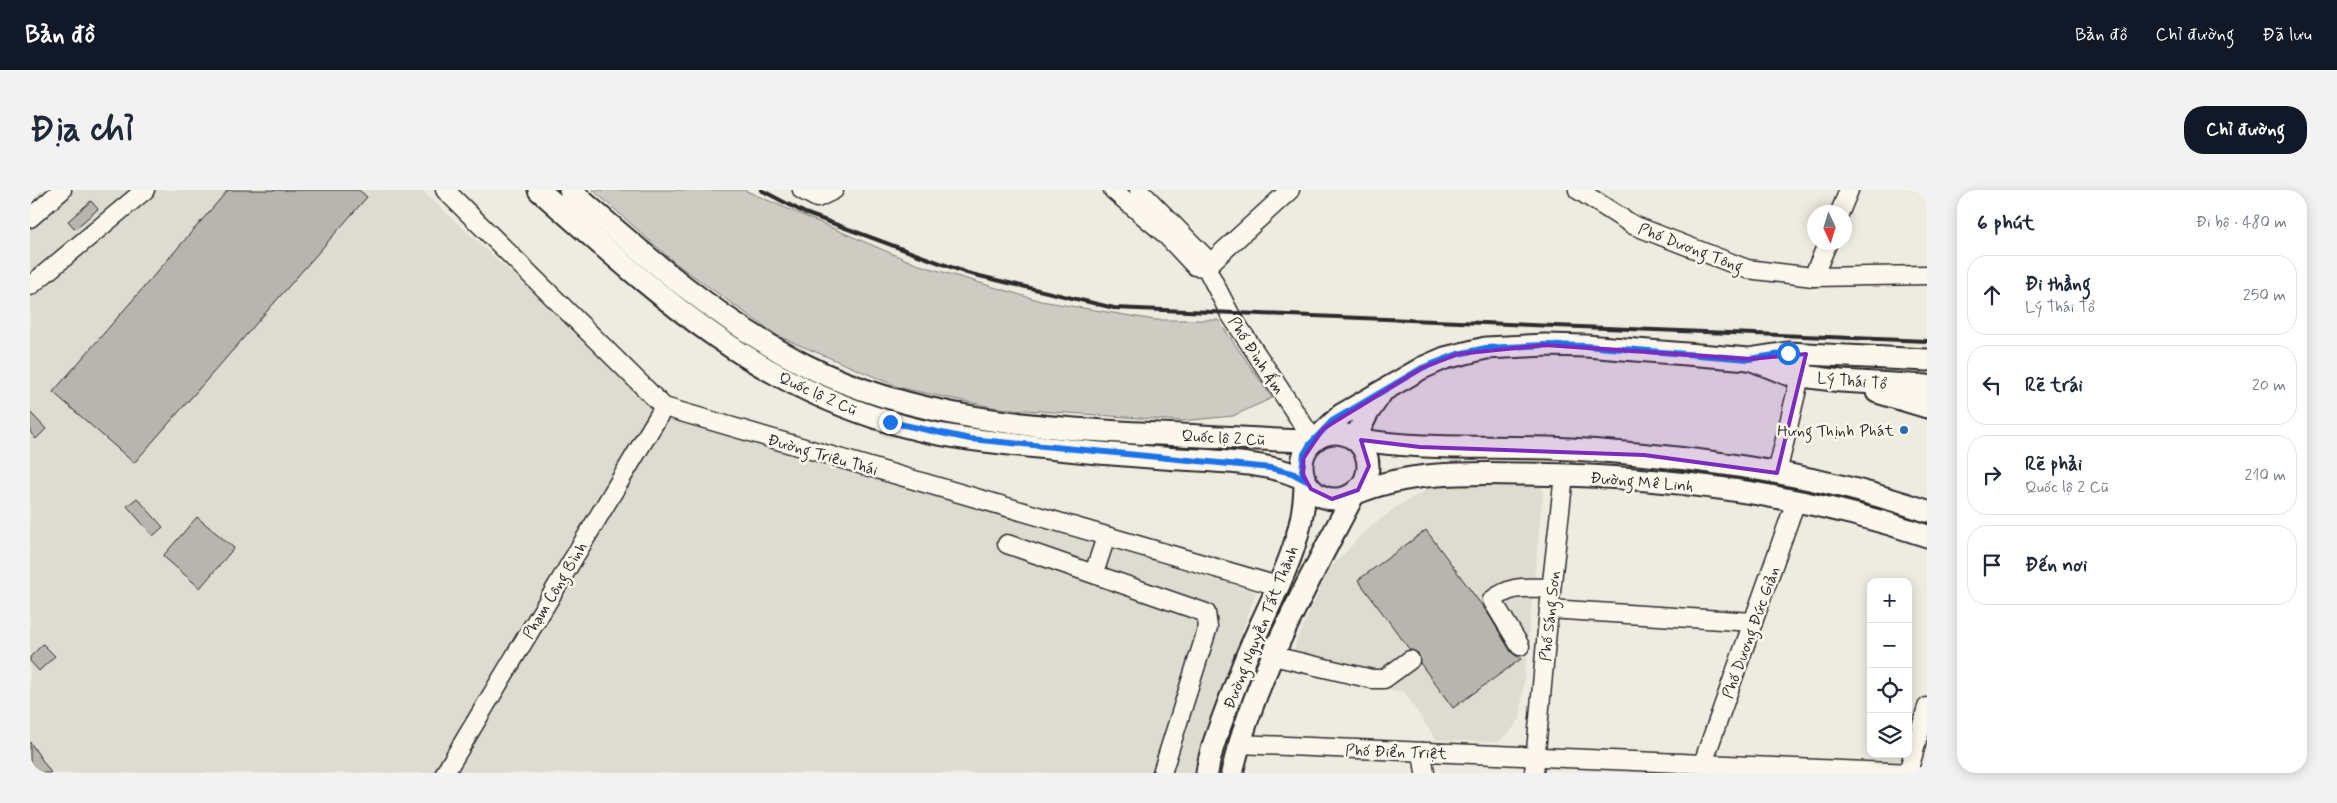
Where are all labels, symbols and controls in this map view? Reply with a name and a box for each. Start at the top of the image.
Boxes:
text: Bản đồ [25,20,95,51]
text: Bản đồ [2075,23,2127,47]
text: Chỉ đường [2155,23,2234,47]
text: Đã lưu [2262,23,2312,47]
button: Chỉ đường [2184,106,2307,154]
text: Địa chỉ [30,107,134,153]
north arrow [1807,205,1852,250]
text: 6 phút [1977,209,2035,237]
text: Đi bộ · 480 m [2196,212,2287,233]
street label: Phố Dương Tông [1635,219,1746,279]
text: Đi thẳng [2025,272,2091,297]
icon: ahead [1978,281,2006,309]
text: 250 m [2243,285,2286,306]
text: Lý Thái Tổ [2025,297,2095,318]
street label: Phố Đình Ấm [1223,313,1289,399]
route start [1777,342,1800,365]
street label: Quốc lộ 2 Cũ [775,368,860,421]
street label: Lý Thái Tổ [1816,368,1888,395]
icon: left [1978,371,2006,399]
text: Rẽ trái [2025,373,2083,398]
text: 20 m [2252,375,2286,396]
route end [879,411,902,434]
place label: Hưng Thịnh Phát [1777,421,1895,443]
marker: Hưng Thịnh Phát [1898,424,1910,436]
street label: Quốc lộ 2 Cũ [1181,426,1265,451]
street label: Đường Triệu Thái [765,430,881,482]
text: Rẽ phải [2025,452,2082,477]
icon: right [1978,461,2006,489]
text: 210 m [2245,465,2286,486]
street label: Đường Mê Linh [1589,468,1694,498]
text: Quốc lộ 2 Cũ [2025,477,2108,498]
street label: Phạm Công Bình [518,538,593,644]
street label: Đường Nguyễn Tất Thành [1219,543,1305,713]
icon: arrive [1978,551,2006,579]
text: Đến nơi [2025,553,2087,578]
street label: Phố Dương Đức Giản [1718,563,1786,702]
street label: Phố Sáng Sơn [1535,570,1567,663]
map controls [1867,578,1912,758]
button: + [1867,578,1912,623]
button: − [1867,623,1912,668]
button: locate [1867,668,1912,713]
button: layers [1867,713,1912,758]
street label: Phố Điển Triệt [1345,740,1448,765]

